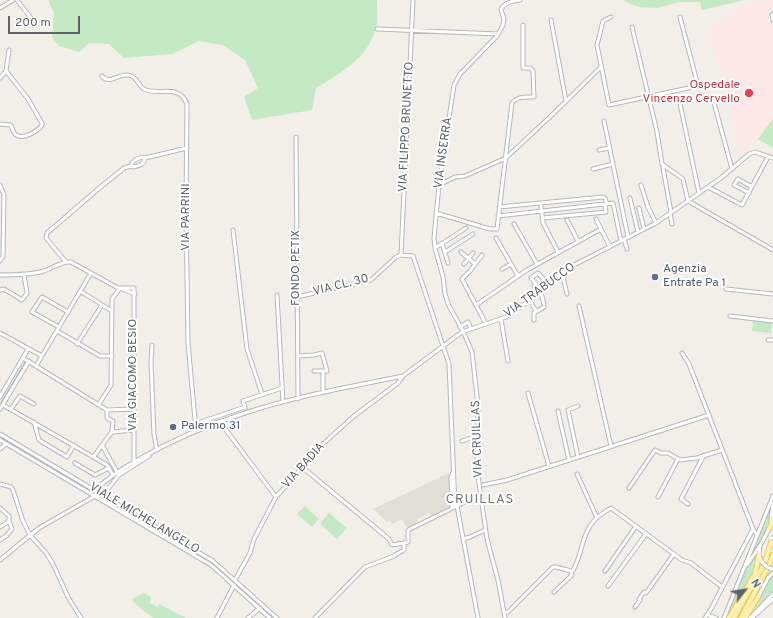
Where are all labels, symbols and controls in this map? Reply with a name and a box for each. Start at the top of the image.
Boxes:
scale bar [10,8,82,34]
text: 200 m [15,15,51,31]
street label: VIA FILIPPO BRUNETTO [396,61,418,193]
place label: Ospedale Vincenzo Cervello [643,79,740,107]
marker: Ospedale Vincenzo Cervello [743,87,755,99]
street label: VIA INSERRA [432,116,456,190]
street label: VIA PARRINI [180,183,194,251]
street label: FONDO PETIX [290,230,304,306]
street label: VIA TRABUCCO [502,260,578,322]
place label: Agenzia Entrate Pa 1 [663,263,726,291]
street label: VIA CL. 30 [312,272,370,300]
marker: Agenzia Entrate Pa 1 [650,272,660,282]
street label: VIA GIACOMO BESIO [127,319,141,431]
street label: VIA CRUILLAS [469,400,487,478]
place label: Palermo 31 [181,420,240,434]
marker: Palermo 31 [168,422,178,432]
street label: VIA BADIA [280,440,328,492]
street label: VIALE MICHELANGELO [86,480,202,558]
district label: CRUILLAS [446,492,514,508]
north arrow [725,570,765,610]
text: N [747,577,763,591]

